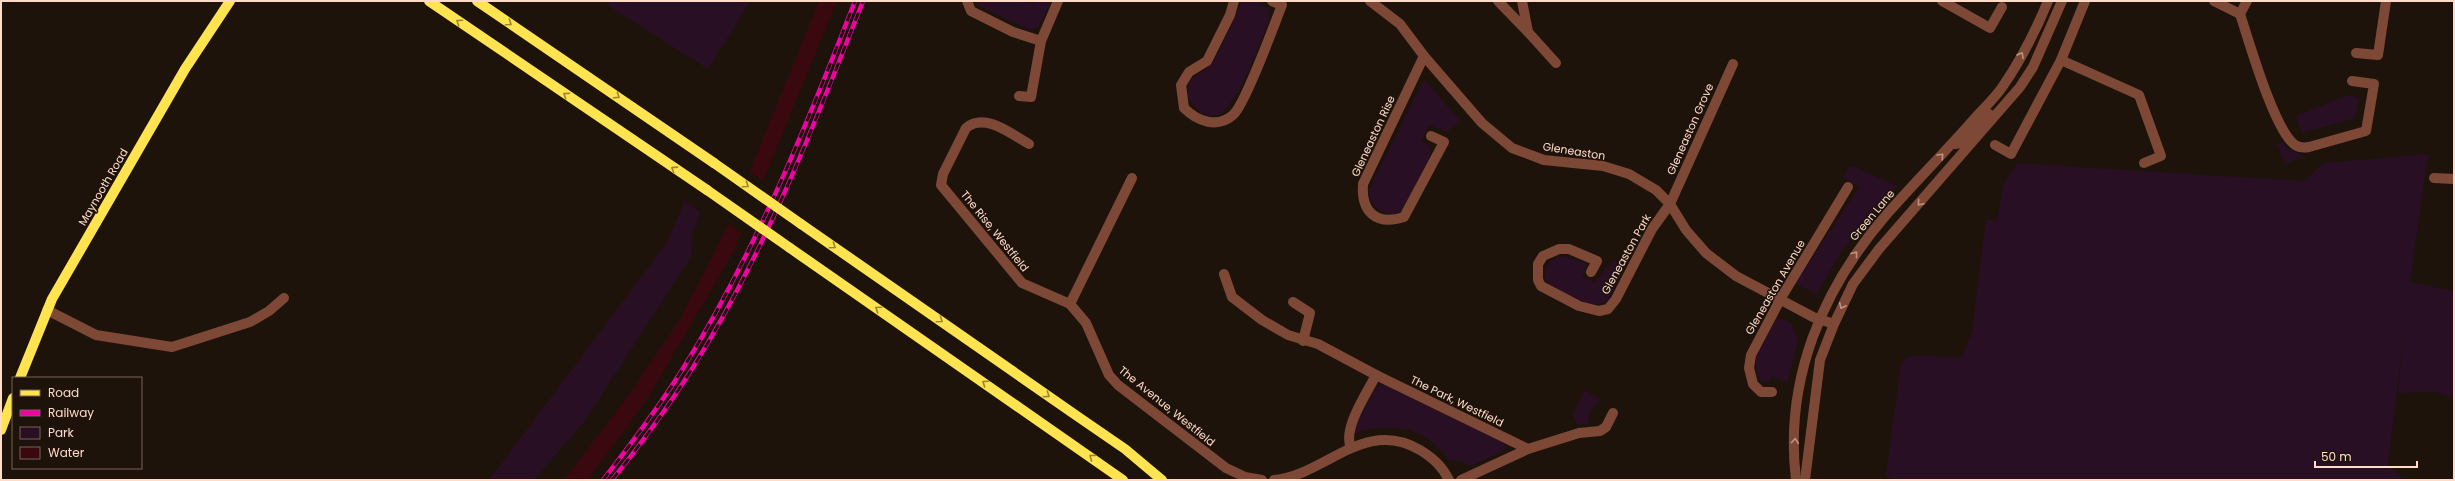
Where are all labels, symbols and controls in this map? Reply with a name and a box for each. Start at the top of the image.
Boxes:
one-way arrow [505,18,512,25]
one-way arrow [456,19,463,27]
one-way arrow [2017,52,2024,59]
street label: Gleneaston Grove [1663,80,1717,177]
one-way arrow [612,91,619,98]
one-way arrow [564,93,571,100]
street label: Gleneaston Rise [1347,93,1399,179]
street label: Gleneaston [1542,138,1606,164]
street label: Maynooth Road [74,145,132,229]
one-way arrow [1936,154,1943,161]
one-way arrow [671,166,678,173]
one-way arrow [742,180,749,187]
street label: Green Lane [1846,186,1898,244]
street label: The Rise, Westfield [957,187,1033,275]
one-way arrow [1918,198,1925,205]
street label: Gleneaston Park [1597,211,1655,297]
street label: Gleneaston Avenue [1741,236,1809,338]
one-way arrow [829,241,836,248]
one-way arrow [1851,252,1858,259]
one-way arrow [1839,302,1847,309]
one-way arrow [875,307,882,314]
one-way arrow [936,315,943,323]
street label: The Avenue, Westfield [1115,362,1219,450]
street label: The Park, Westfield [1408,371,1506,431]
legend [12,377,142,469]
one-way arrow [982,380,989,388]
text: Road [48,384,79,401]
one-way arrow [1042,390,1049,397]
text: Railway [48,404,94,421]
text: Park [48,424,75,441]
one-way arrow [1790,438,1799,444]
scale bar [2315,443,2417,469]
text: Water [48,444,85,461]
text: 50 m [2321,448,2352,465]
one-way arrow [1089,455,1096,462]

